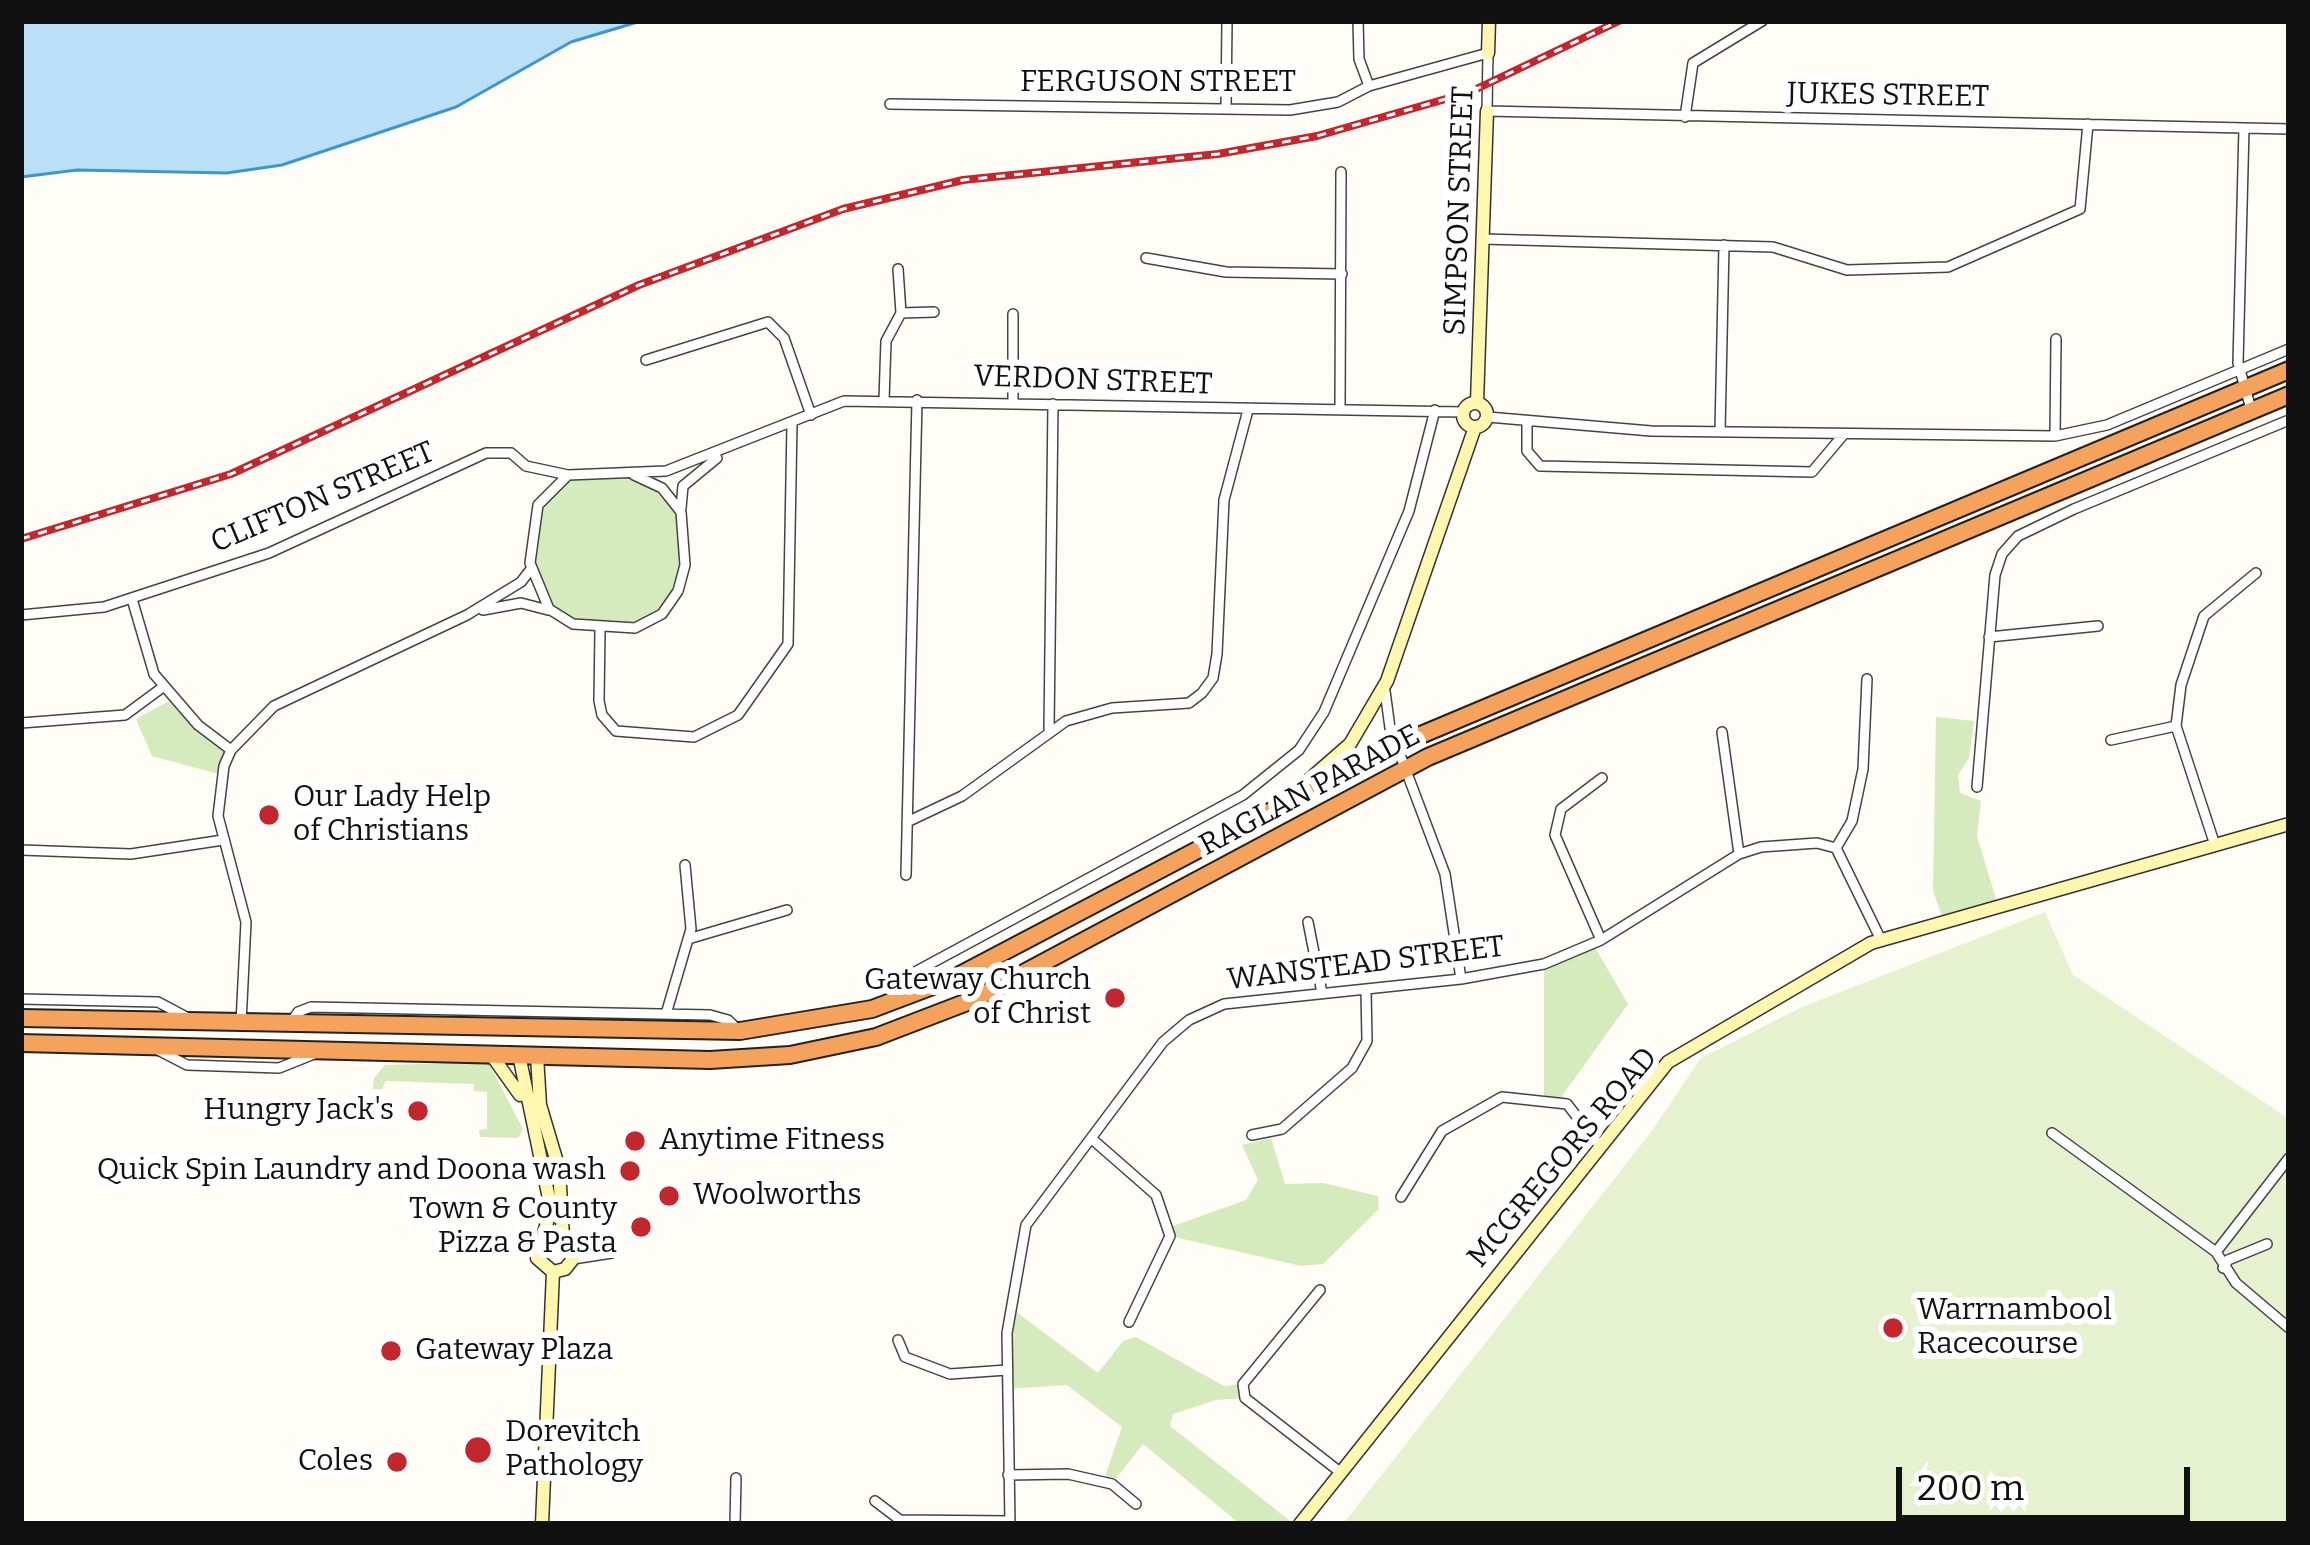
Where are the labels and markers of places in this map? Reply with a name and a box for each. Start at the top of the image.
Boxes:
place label: Our Lady Help of Christians [293,780,491,850]
marker: Our Lady Help of Christians [256,802,282,828]
place label: Gateway Church of Christ [864,963,1091,1034]
marker: Gateway Church of Christ [1102,985,1128,1011]
place label: Hungry Jack's [203,1093,394,1129]
marker: Hungry Jack's [405,1098,431,1124]
place label: Anytime Fitness [659,1123,885,1159]
marker: Anytime Fitness [622,1128,648,1154]
place label: Quick Spin Laundry and Doona wash [97,1153,606,1189]
marker: Quick Spin Laundry and Doona wash [617,1158,643,1184]
place label: Woolworths [693,1178,862,1214]
marker: Woolworths [656,1183,682,1209]
place label: Town & County Pizza & Pasta [409,1192,617,1262]
marker: Town & County Pizza & Pasta [628,1214,654,1240]
place label: Warrnambool Racecourse [1917,1293,2112,1364]
marker: Warrnambool Racecourse [1880,1315,1906,1341]
place label: Gateway Plaza [415,1333,613,1369]
marker: Gateway Plaza [378,1338,404,1364]
place label: Dorevitch Pathology [505,1415,643,1486]
marker: Dorevitch Pathology [462,1434,494,1466]
place label: Coles [298,1444,373,1480]
marker: Coles [384,1449,410,1475]

